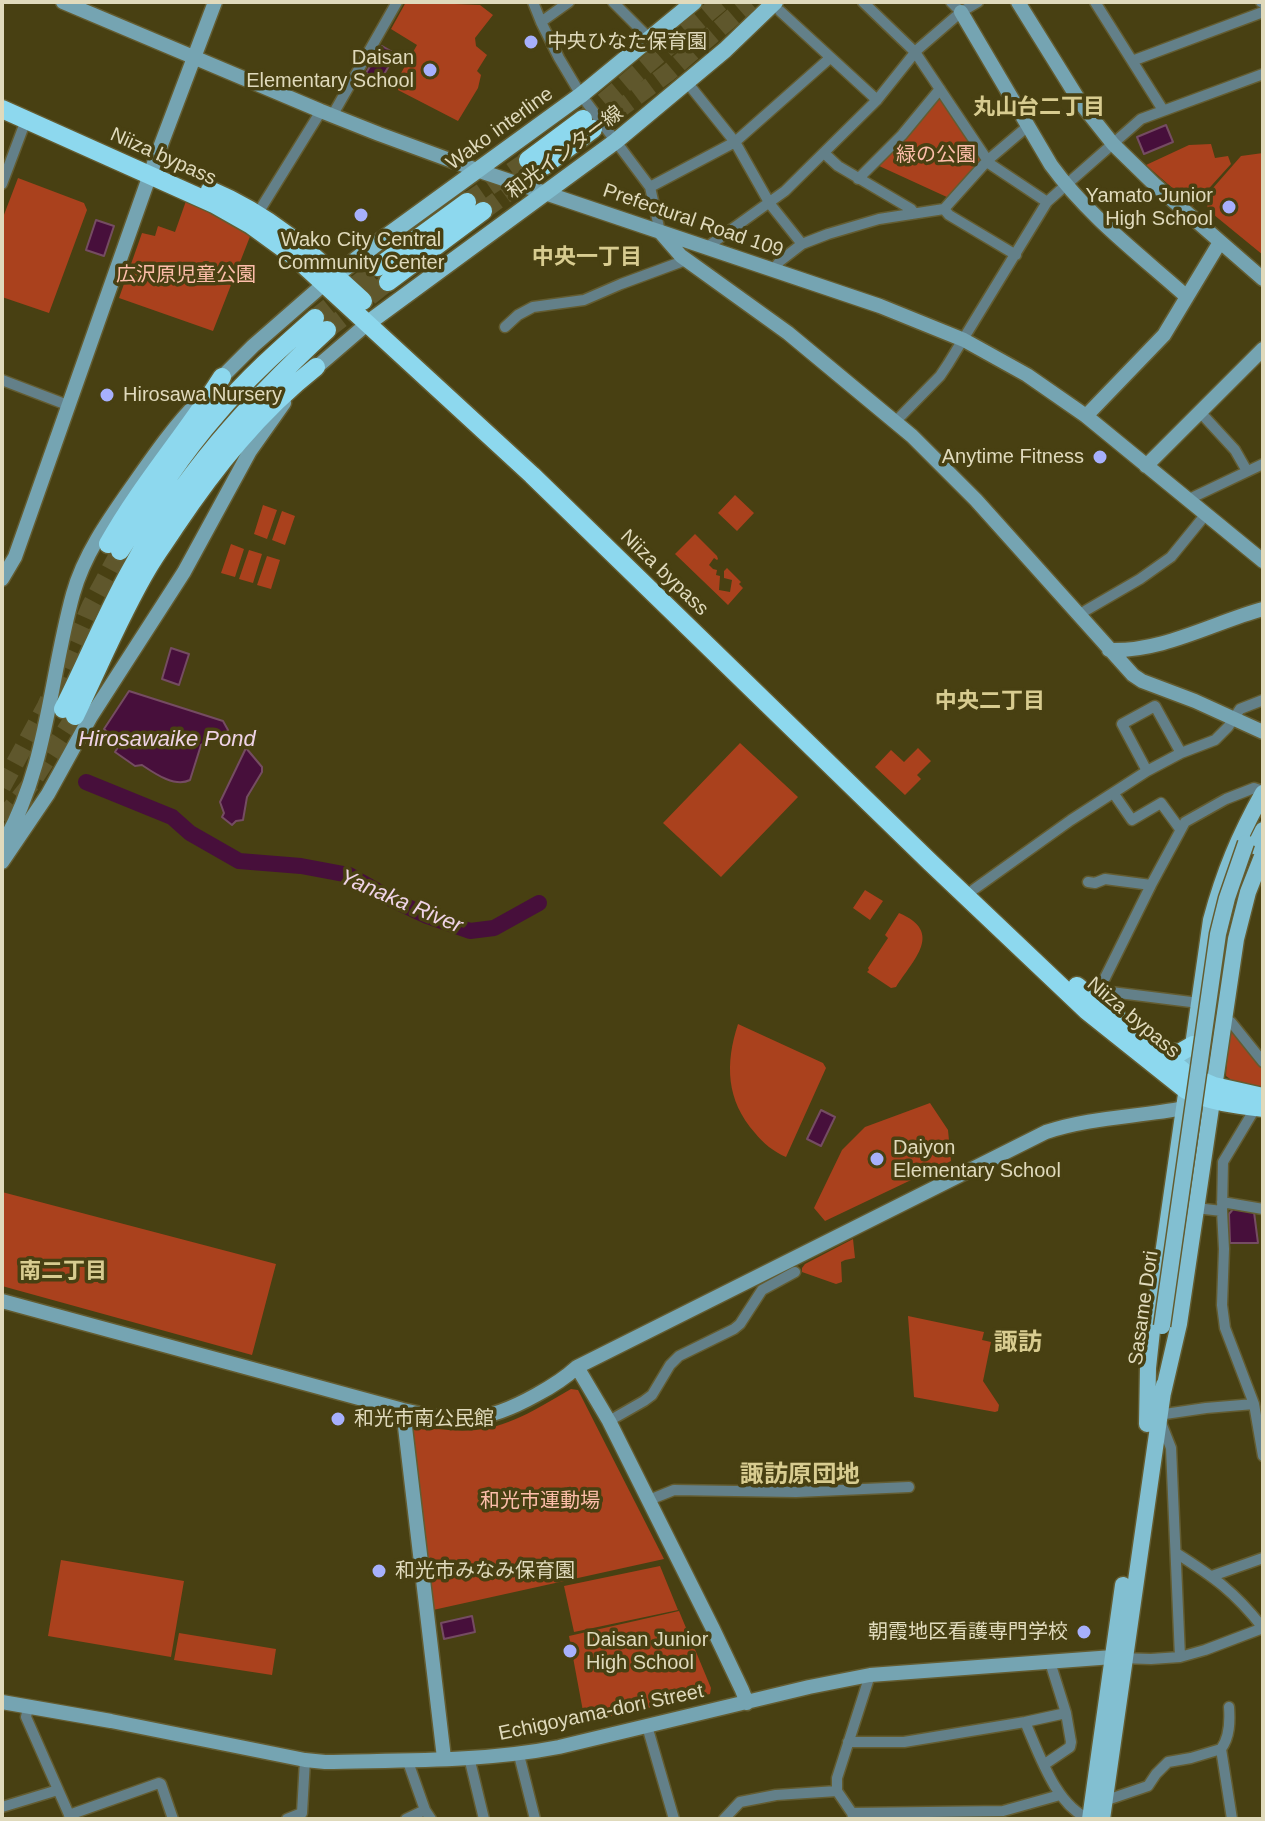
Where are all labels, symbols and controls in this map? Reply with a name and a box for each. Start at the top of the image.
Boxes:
place label: 中央ひなた保育園 [547,30,707,54]
marker: 中央ひなた保育園 [522,33,540,51]
place label: Daisan Elementary School [246,46,414,93]
marker: Daisan Elementary School [421,61,439,79]
street label: Wako interline [442,82,558,176]
district label: 丸山台二丁目 [973,95,1105,121]
street label: 和光インター線 [502,101,628,205]
street label: Niiza bypass [106,123,220,191]
park label: 緑の公園 [896,143,976,167]
street label: Prefectural Road 109 [600,179,786,263]
place label: Yamato Junior High School [1086,184,1213,231]
marker: Yamato Junior High School [1220,198,1238,216]
marker: Wako City Central Community Center [352,206,370,224]
place label: Wako City Central Community Center [278,228,444,275]
district label: 中央一丁目 [532,245,642,271]
park label: 広沢原児童公園 [116,263,256,287]
place label: Hirosawa Nursery [123,383,282,407]
marker: Hirosawa Nursery [98,386,116,404]
place label: Anytime Fitness [942,445,1084,469]
marker: Anytime Fitness [1091,448,1109,466]
street label: Niiza bypass [615,525,713,621]
district label: 中央二丁目 [935,689,1045,715]
water label: Hirosawaike Pond [78,727,256,753]
water label: Yanaka River [336,864,466,940]
street label: Niiza bypass [1082,972,1184,1064]
place label: Daiyon Elementary School [893,1136,1061,1183]
marker: Daiyon Elementary School [868,1150,886,1168]
street label: Sasame Dori [1124,1249,1164,1367]
district label: 南二丁目 [19,1259,107,1285]
district label: 諏訪 [994,1329,1042,1357]
place label: 和光市南公民館 [354,1407,494,1431]
marker: 和光市南公民館 [329,1410,347,1428]
district label: 諏訪原団地 [740,1461,860,1489]
park label: 和光市運動場 [480,1489,600,1513]
place label: 和光市みなみ保育園 [395,1559,575,1583]
marker: 和光市みなみ保育園 [370,1562,388,1580]
place label: 朝霞地区看護専門学校 [868,1620,1068,1644]
marker: 朝霞地区看護専門学校 [1075,1623,1093,1641]
place label: Daisan Junior High School [586,1628,708,1675]
marker: Daisan Junior High School [561,1642,579,1660]
street label: Echigoyama-dori Street [496,1680,706,1746]

